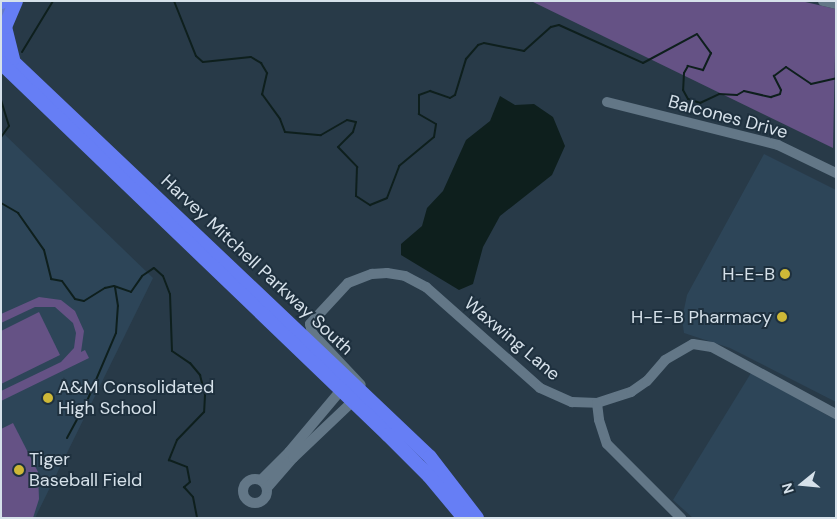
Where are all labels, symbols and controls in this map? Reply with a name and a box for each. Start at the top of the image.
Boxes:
street label: Balcones Drive [666,91,790,143]
street label: Harvey Mitchell Parkway South [157,170,357,360]
place label: H-E-B [722,263,775,285]
marker: H-E-B [779,268,791,280]
street label: Waxwing Lane [460,293,564,385]
place label: H-E-B Pharmacy [631,306,772,328]
marker: H-E-B Pharmacy [776,311,788,323]
place label: A&M Consolidated High School [58,377,214,419]
marker: A&M Consolidated High School [42,392,54,404]
place label: Tiger Baseball Field [29,449,142,492]
north arrow [777,459,827,509]
marker: Tiger Baseball Field [13,464,25,476]
text: N [778,481,798,496]

